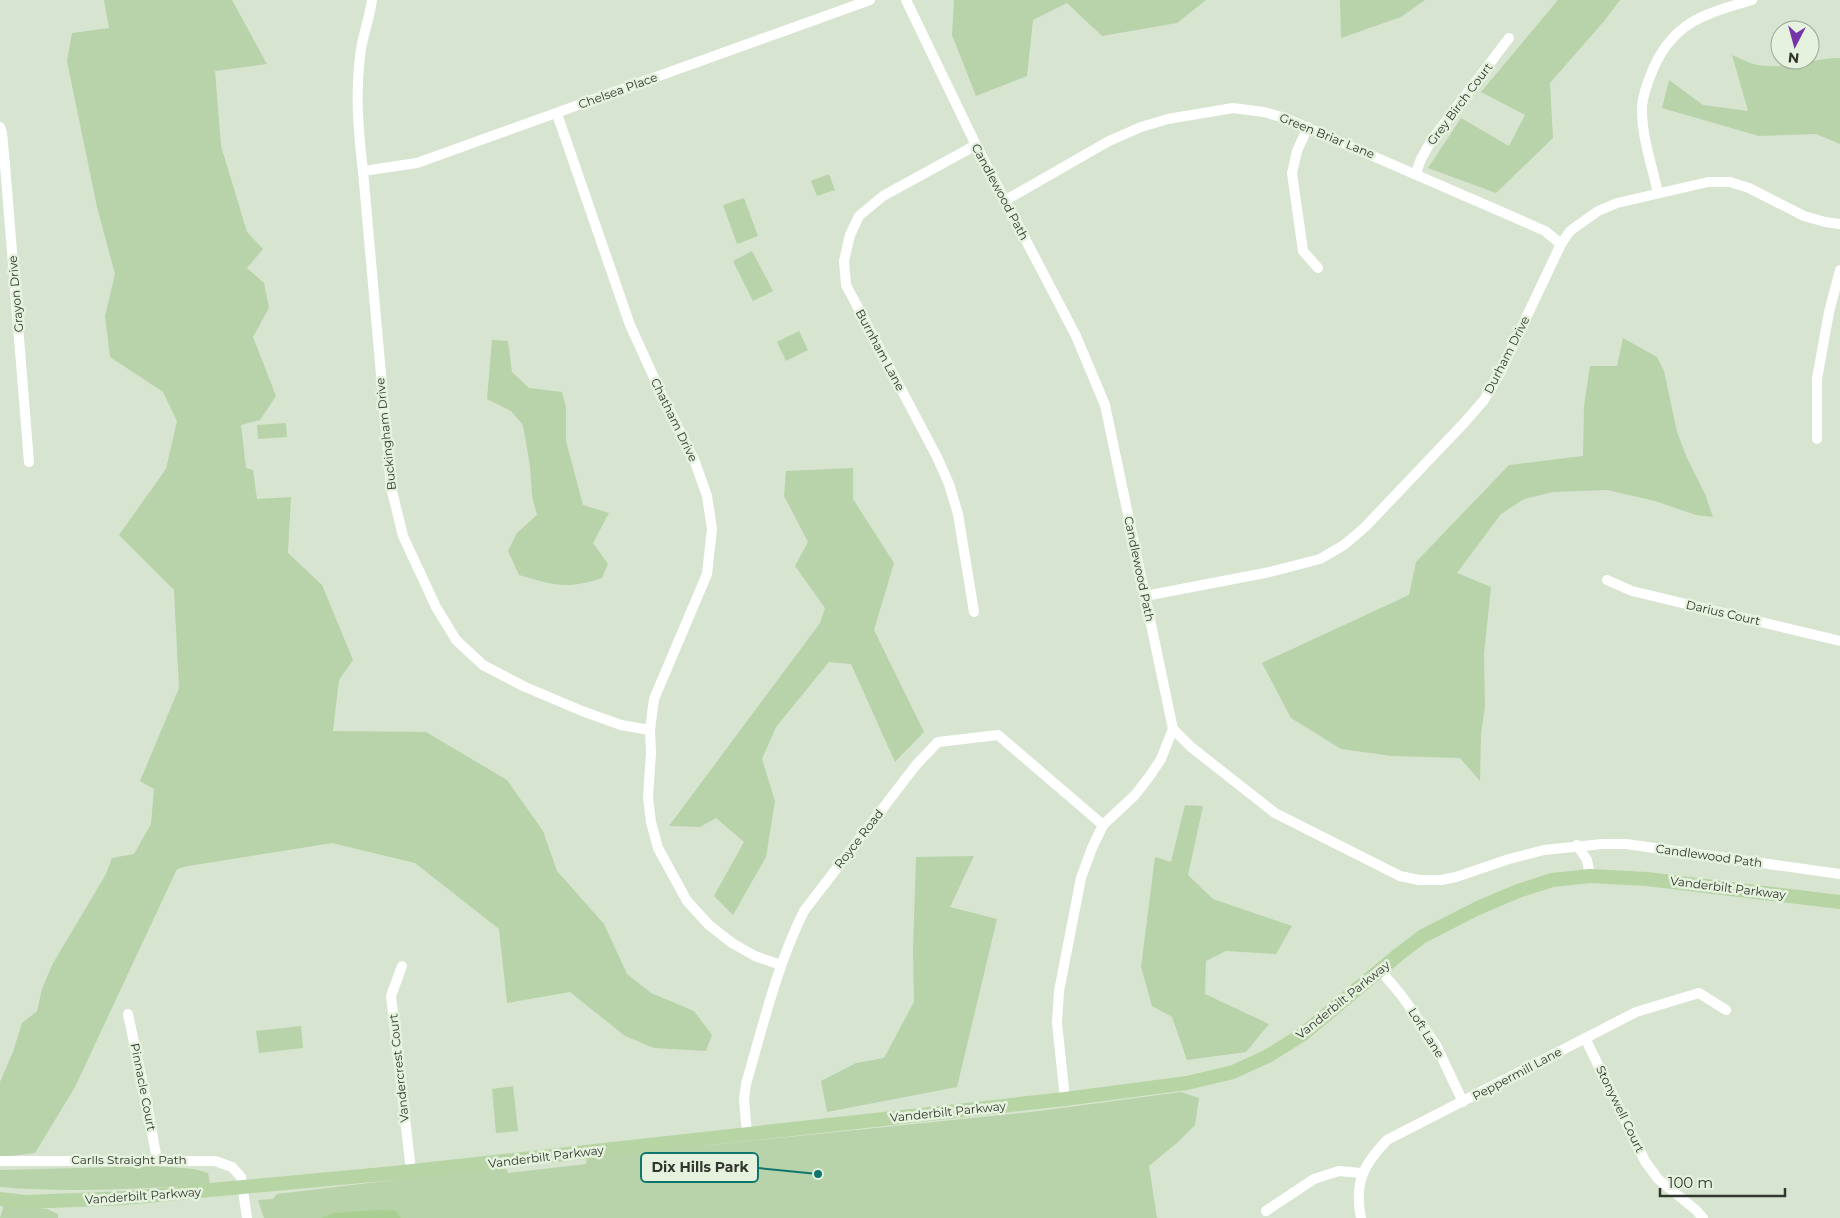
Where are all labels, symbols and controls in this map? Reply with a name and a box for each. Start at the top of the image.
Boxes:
north arrow [1770,20,1820,70]
text: N [1787,48,1800,67]
street label: Grey Birch Court [1424,59,1496,148]
street label: Chelsea Place [576,69,659,112]
street label: Green Briar Lane [1277,110,1377,161]
street label: Candlewood Path [969,141,1032,243]
street label: Grayon Drive [5,255,26,333]
street label: Burnham Lane [853,306,908,393]
street label: Durham Drive [1481,313,1533,396]
street label: Chatham Drive [648,376,701,464]
street label: Buckingham Drive [372,377,399,491]
street label: Candlewood Path [1121,515,1158,623]
street label: Darius Court [1685,597,1762,628]
street label: Royce Road [831,806,886,871]
street label: Candlewood Path [1655,841,1763,870]
street label: Vanderbilt Parkway [1669,873,1787,902]
street label: Vanderbilt Parkway [1293,957,1393,1042]
street label: Loft Lane [1405,1005,1448,1060]
street label: Vandercrest Court [385,1013,412,1123]
street label: Pinnacle Court [128,1042,159,1132]
street label: Peppermill Lane [1470,1044,1564,1103]
street label: Stonywell Court [1593,1063,1648,1155]
street label: Vanderbilt Parkway [889,1098,1007,1125]
street label: Vanderbilt Parkway [487,1142,605,1171]
street label: Carlls Straight Path [71,1152,187,1167]
callout: Dix Hills Park [641,1153,758,1182]
text: Dix Hills Park [651,1158,749,1176]
scale bar [1660,1166,1785,1198]
text: 100 m [1668,1173,1713,1192]
street label: Vanderbilt Parkway [84,1184,202,1207]

